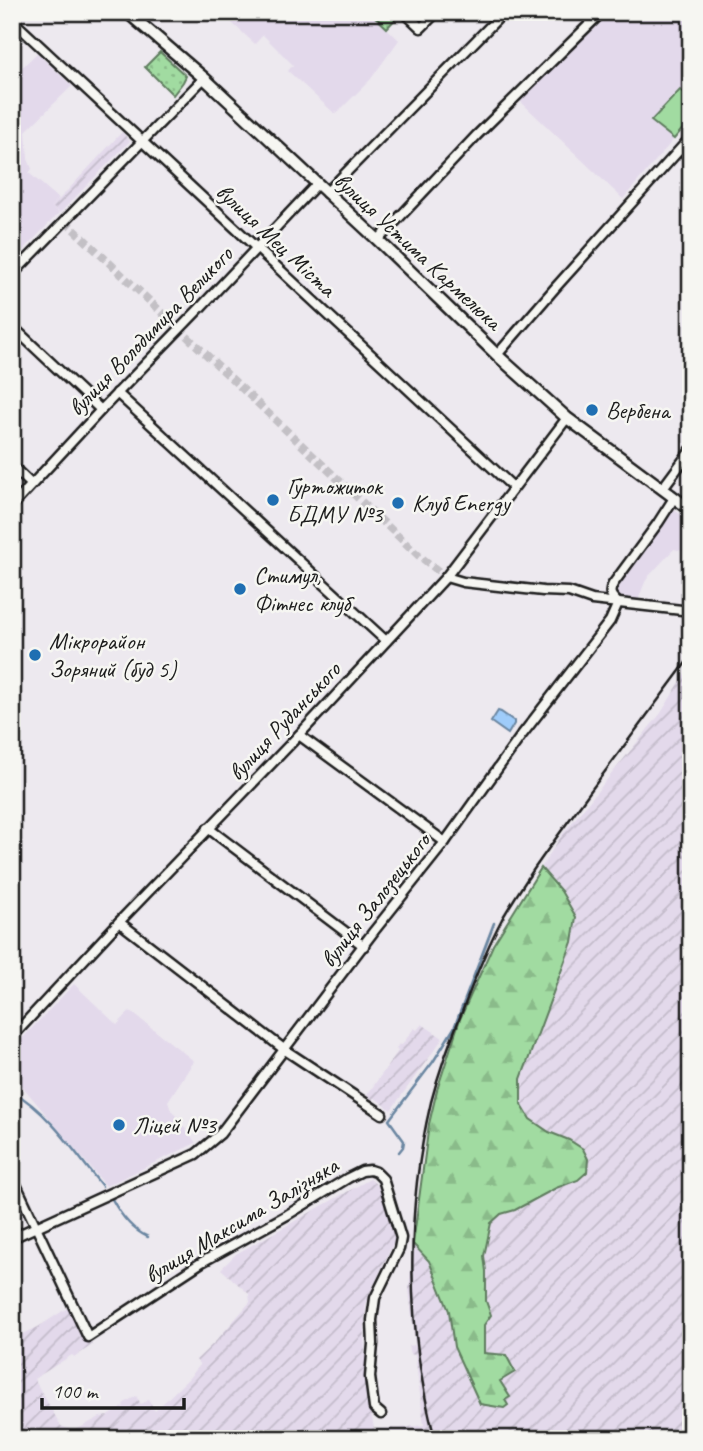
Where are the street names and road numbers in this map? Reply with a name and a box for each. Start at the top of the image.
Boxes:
street label: вулиця Устима Кармелюка [328,166,510,338]
street label: вулиця Мец Міста [210,177,343,304]
street label: вулиця Володимира Великого [61,239,240,422]
street label: вулиця Руданського [221,654,348,787]
street label: вулиця Залозецького [313,825,438,973]
street label: вулиця Максима Залізняка [139,1150,345,1291]

